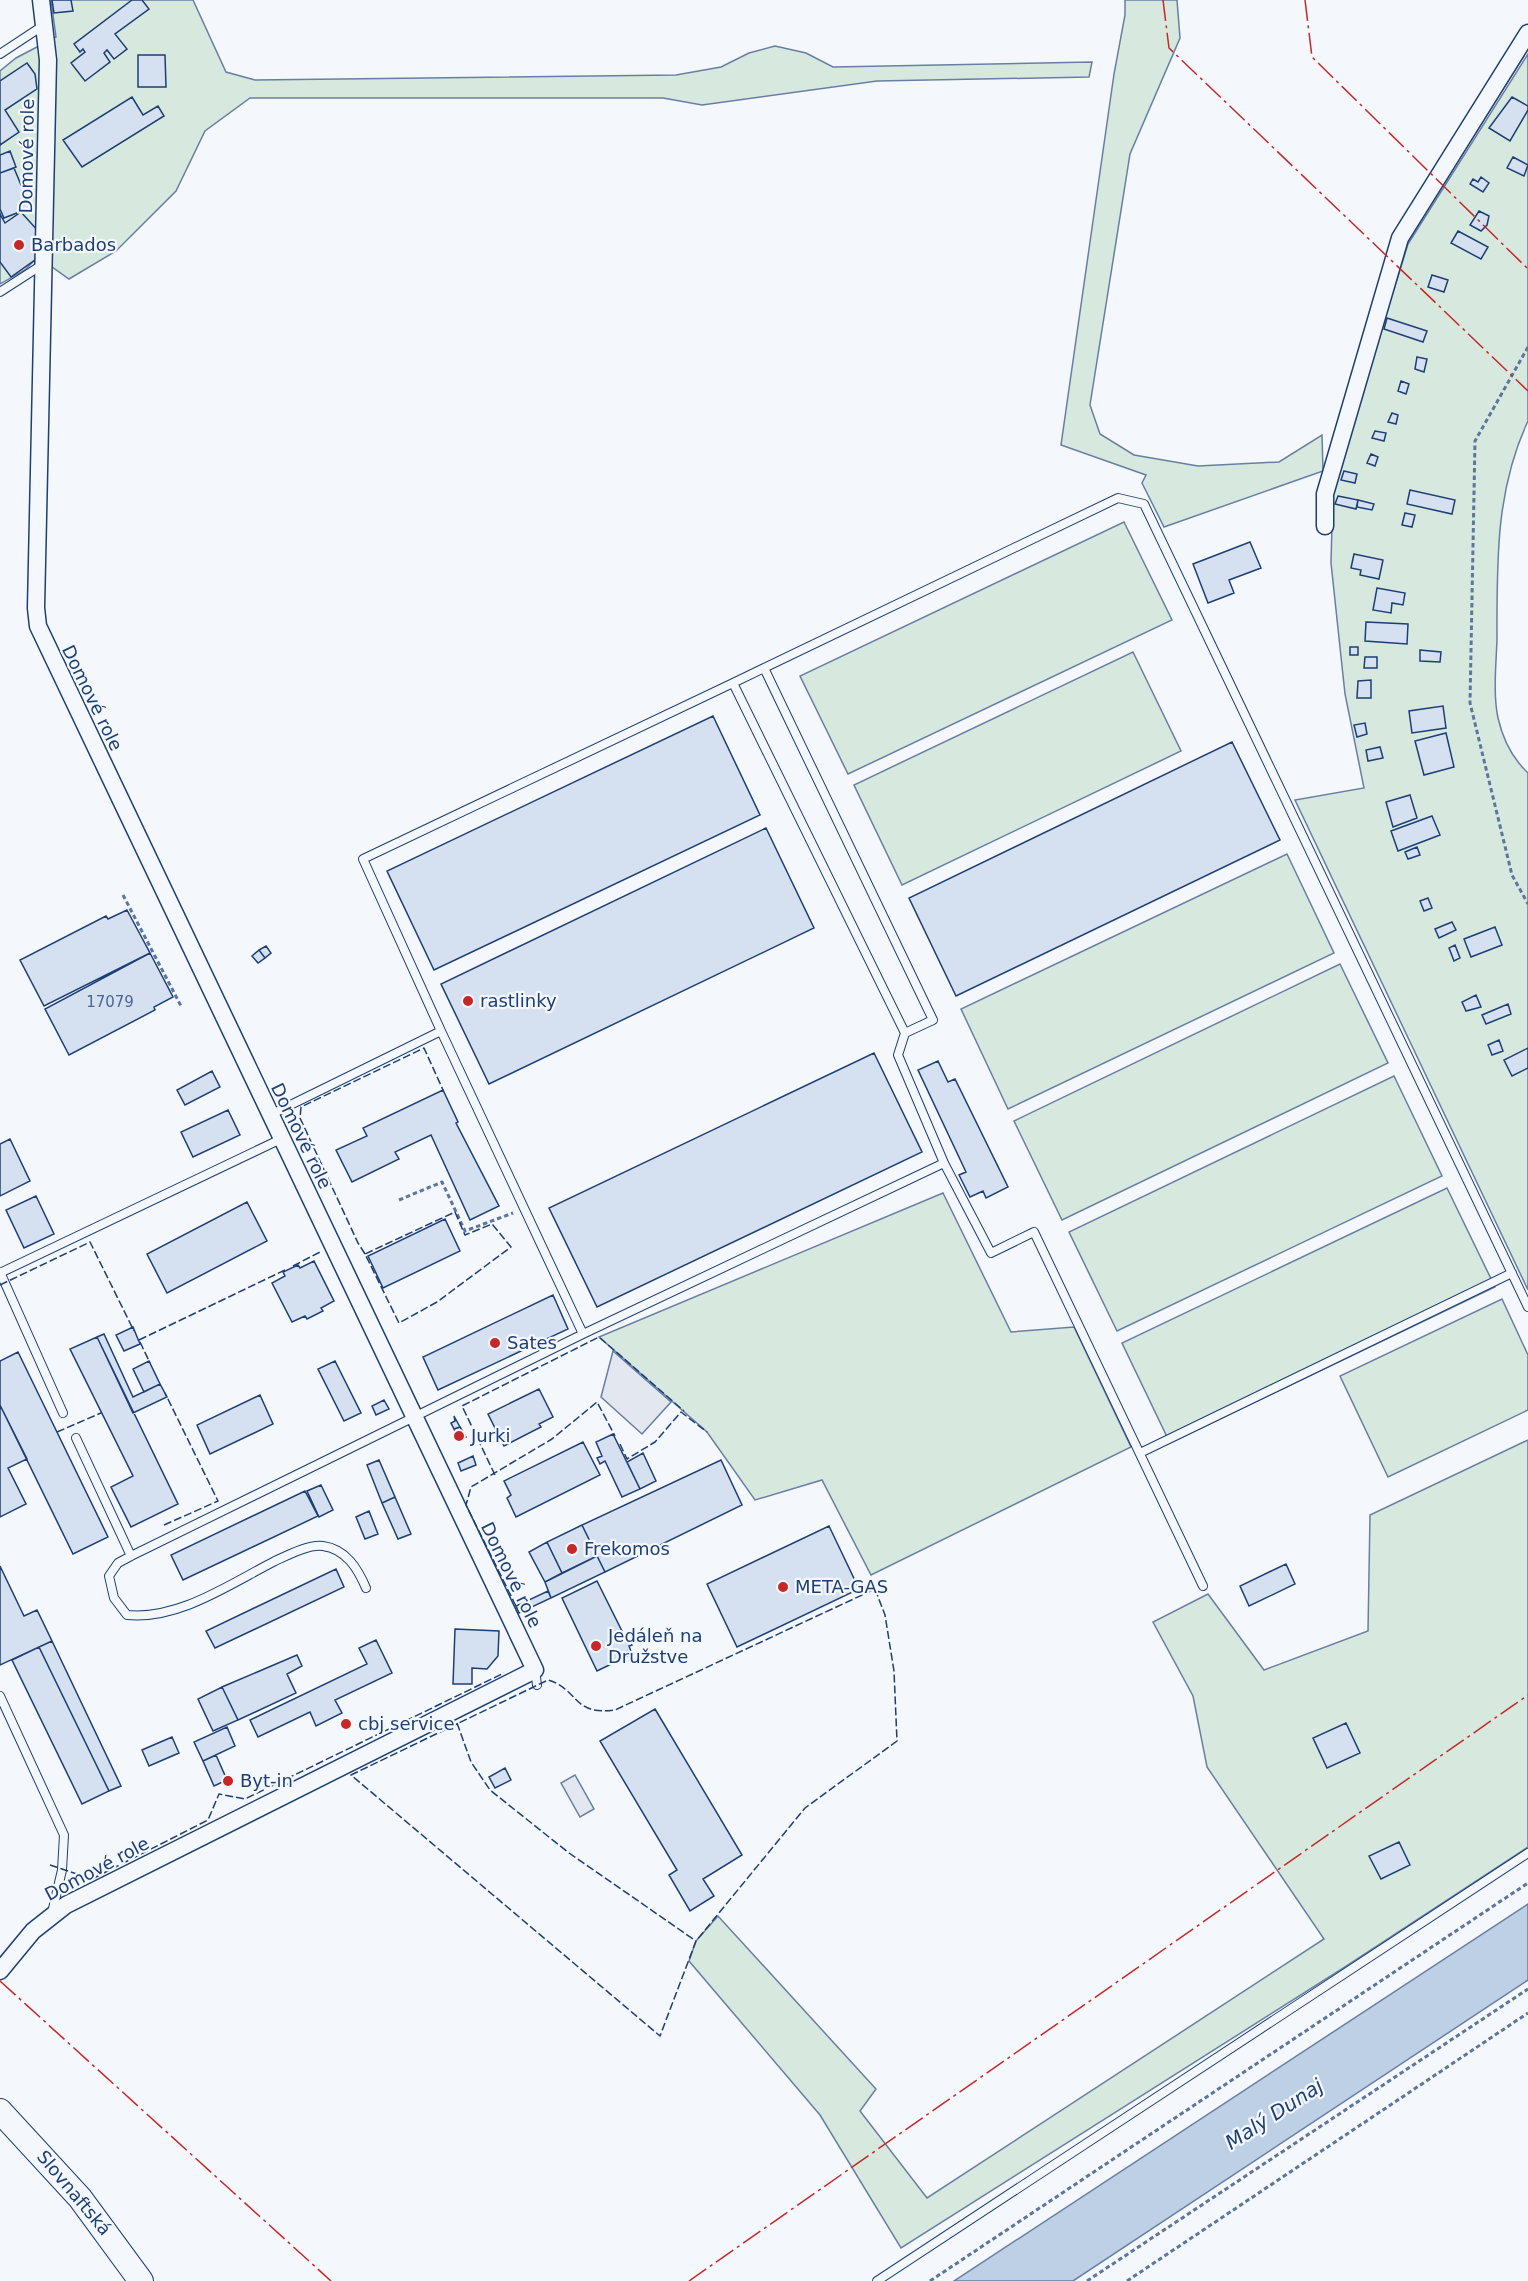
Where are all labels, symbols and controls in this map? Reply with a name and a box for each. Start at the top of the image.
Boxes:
street label: Domové role [15,98,38,214]
place label: Barbados [31,234,116,255]
marker: Barbados [12,238,26,252]
street label: Domové role [58,642,127,754]
place label: rastlinky [480,990,557,1011]
house number: 17079 [86,993,134,1011]
marker: rastlinky [461,994,475,1008]
street label: Domové role [267,1080,336,1192]
place label: Sates [507,1332,557,1353]
marker: Sates [488,1336,502,1350]
place label: Jurki [470,1425,511,1446]
marker: Jurki [452,1429,466,1443]
street label: Domové role [477,1519,546,1631]
place label: Frekomos [584,1538,670,1559]
marker: Frekomos [565,1542,579,1556]
place label: META-GAS [795,1576,888,1597]
marker: META-GAS [776,1580,790,1594]
place label: Jedáleň na Družstve [607,1625,702,1667]
marker: Jedáleň na Družstve [589,1639,603,1653]
place label: cbj service [358,1713,455,1734]
marker: cbj service [339,1717,353,1731]
place label: Byt-in [240,1770,293,1791]
marker: Byt-in [221,1774,235,1788]
street label: Domové role [41,1832,152,1905]
water label: Malý Dunaj [1221,2073,1328,2155]
street label: Slovnaftská [33,2146,116,2239]

